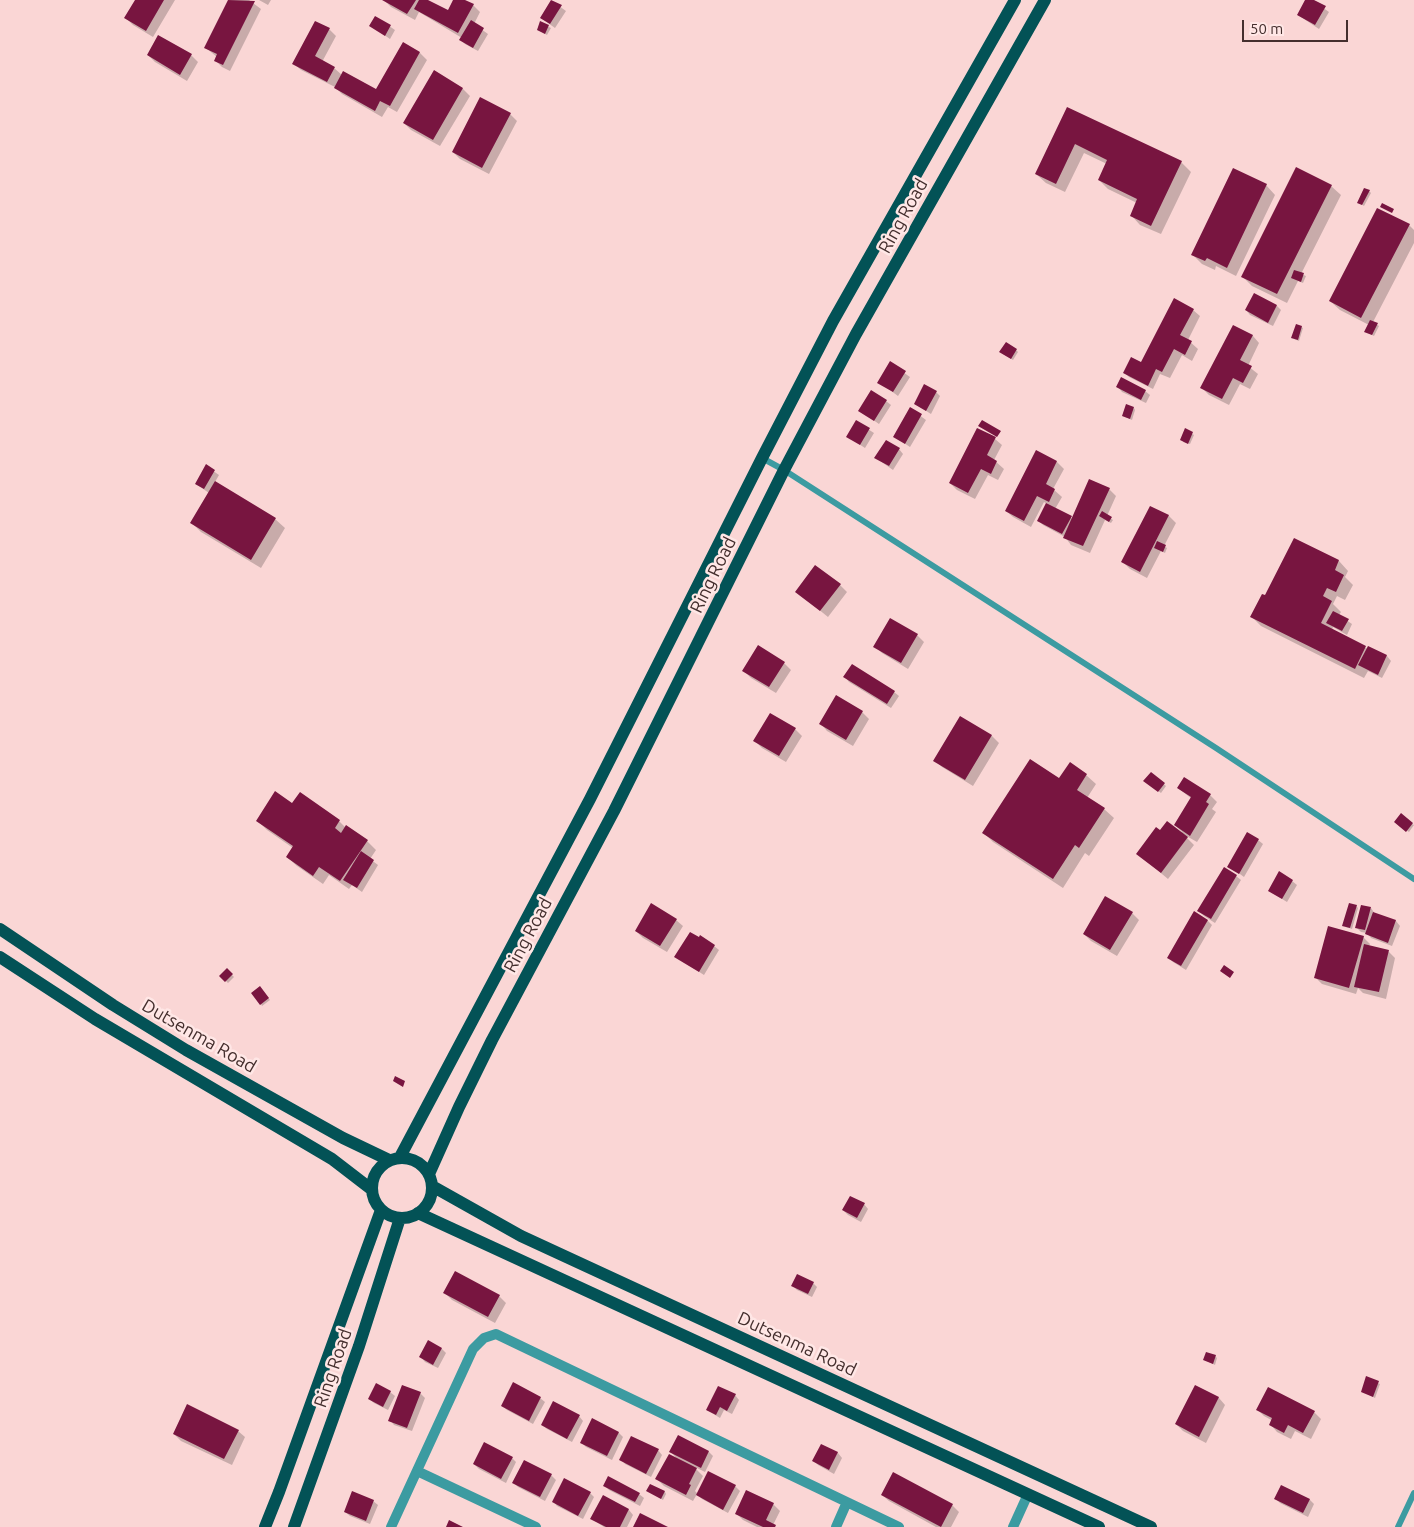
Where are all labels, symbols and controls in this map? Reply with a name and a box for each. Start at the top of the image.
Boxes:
scale bar [1244,10,1350,42]
text: 50 m [1250,20,1283,37]
street label: Ring Road [874,175,932,257]
street label: Ring Road [685,533,741,617]
street label: Ring Road [499,894,557,976]
street label: Dutsenma Road [138,995,260,1077]
street label: Dutsenma Road [734,1307,860,1381]
street label: Ring Road [309,1326,357,1410]

